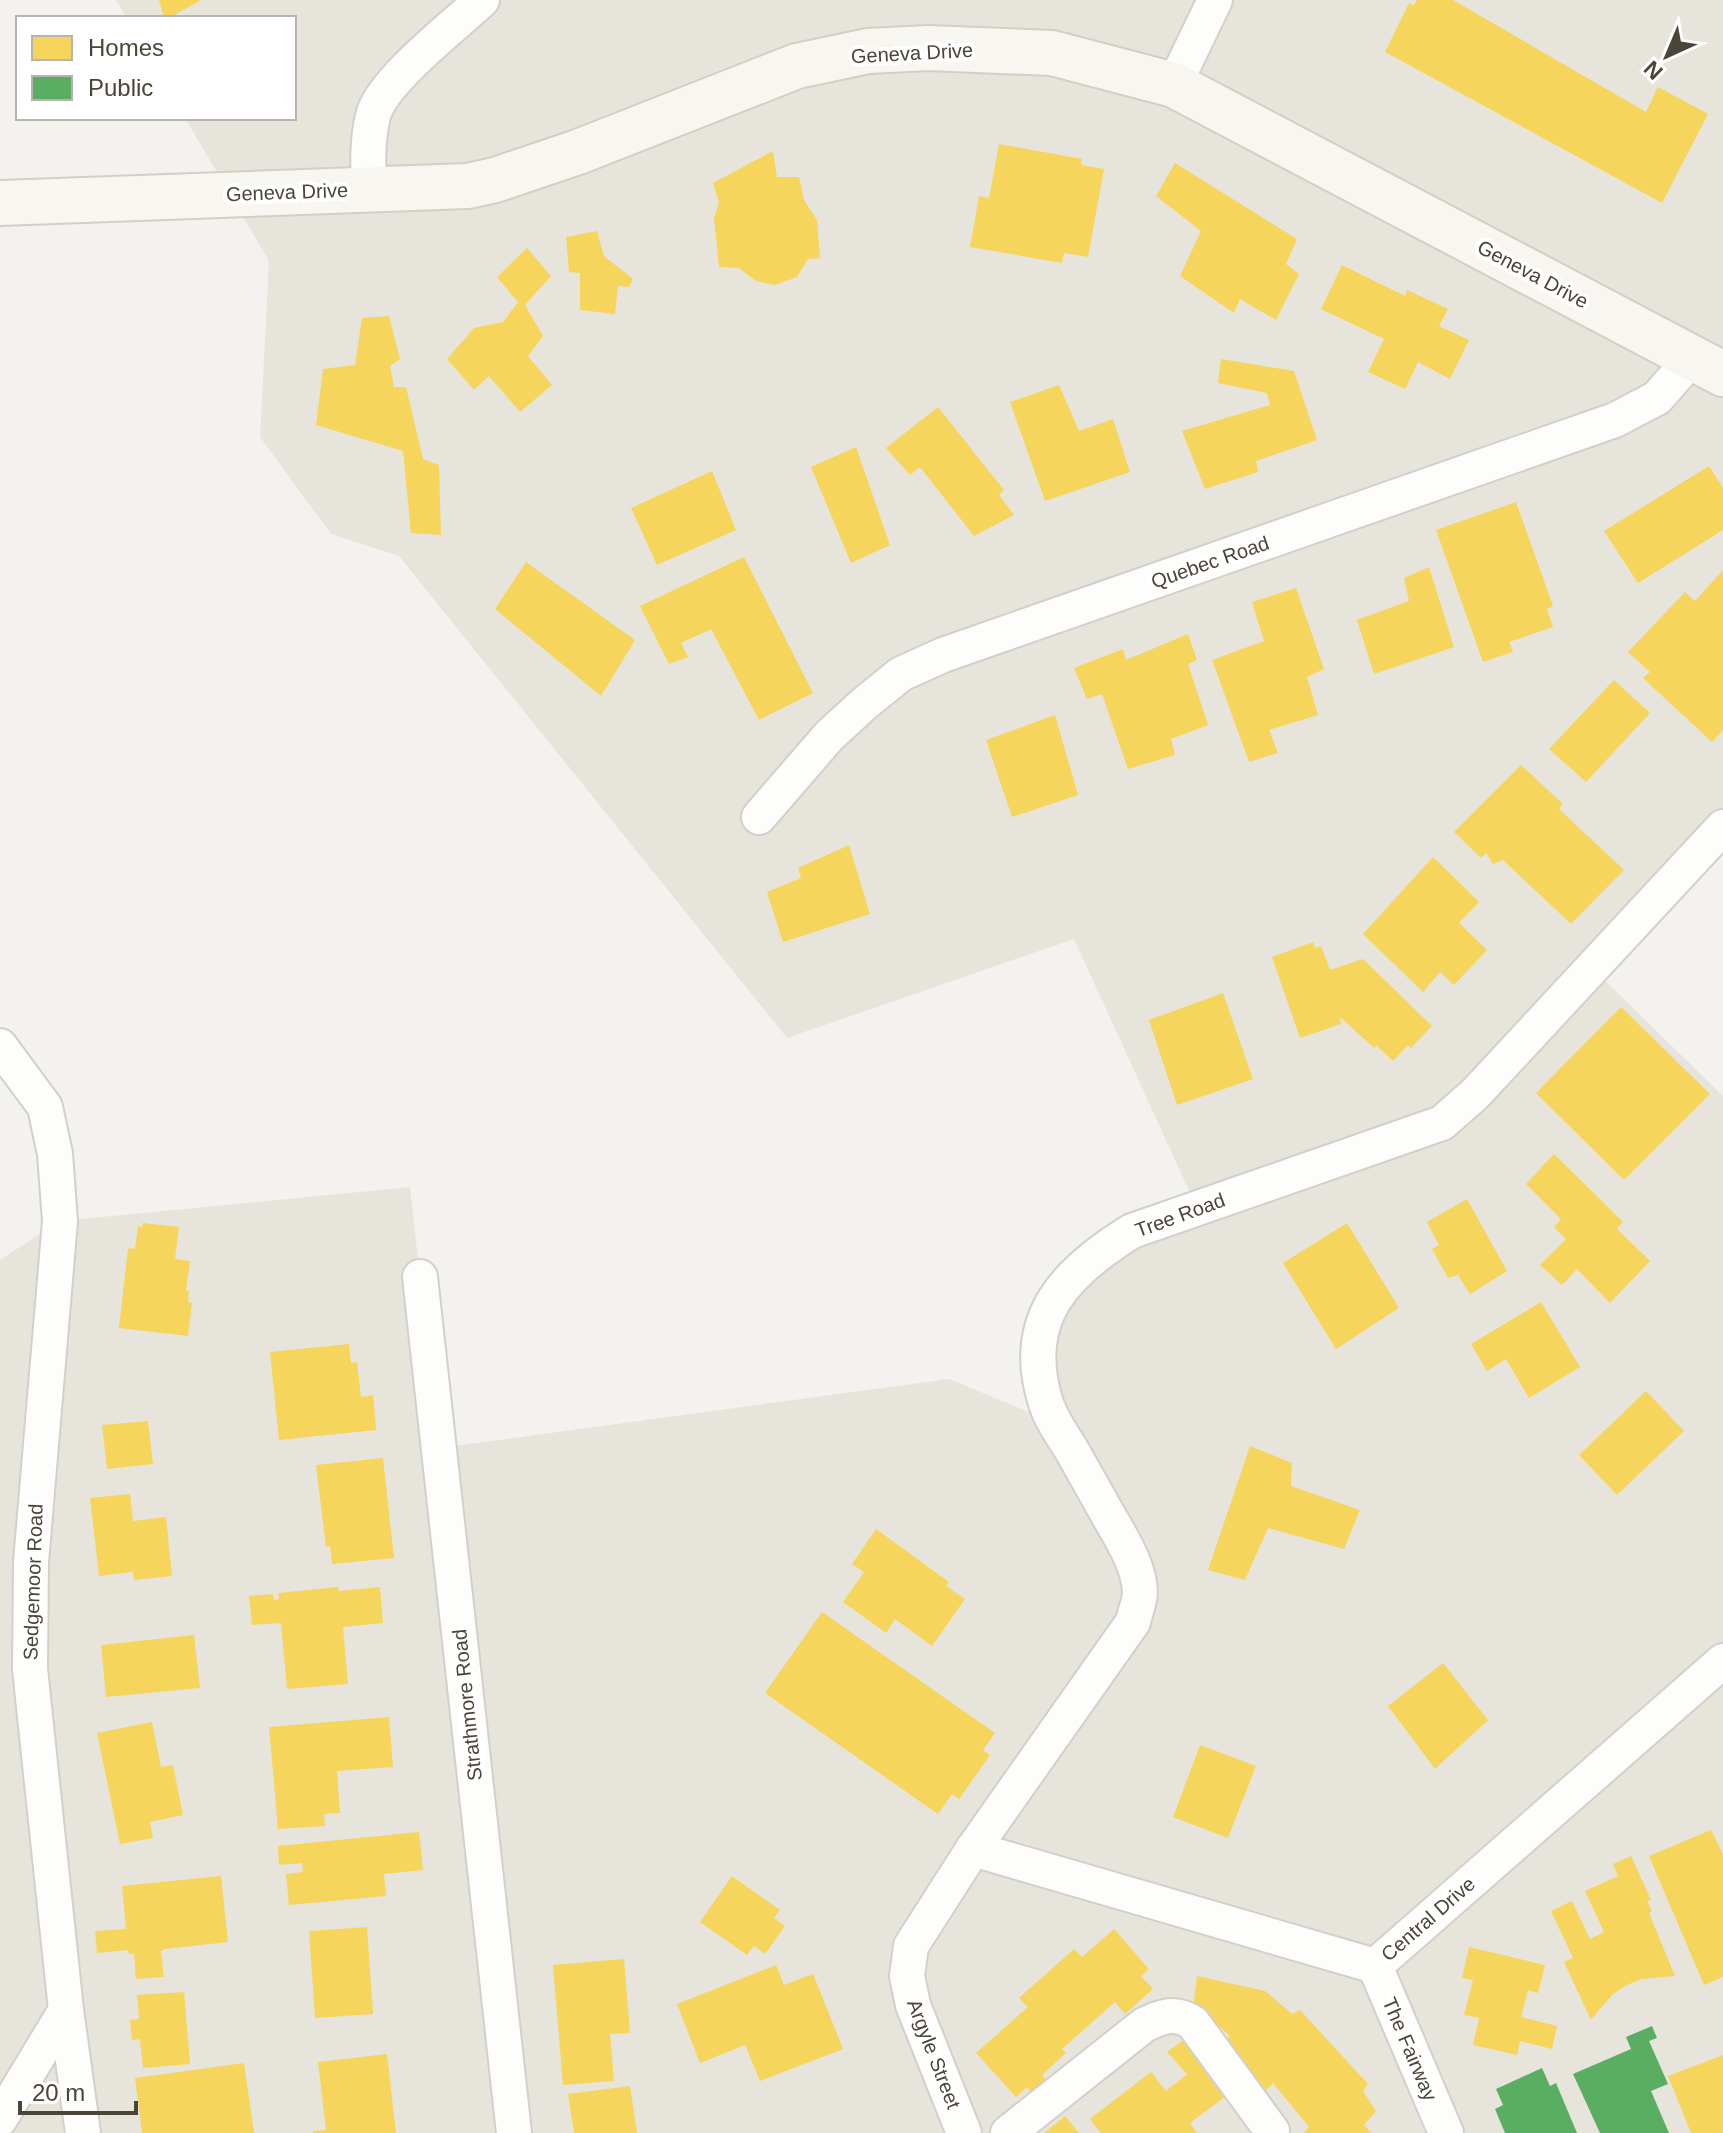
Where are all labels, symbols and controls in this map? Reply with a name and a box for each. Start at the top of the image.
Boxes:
legend [16,16,296,120]
north arrow [1627,16,1707,96]
text: Homes [88,34,164,61]
street label: Geneva Drive [850,39,974,67]
text: N [1639,56,1668,85]
text: Public [88,74,153,101]
street label: Geneva Drive [226,179,348,205]
street label: Geneva Drive [1474,236,1592,312]
street label: Quebec Road [1148,532,1272,592]
street label: Tree Road [1132,1189,1228,1241]
street label: Sedgemoor Road [19,1503,47,1661]
street label: Strathmore Road [448,1628,486,1782]
street label: Central Drive [1377,1872,1479,1966]
street label: The Fairway [1378,1994,1442,2104]
street label: Argyle Street [903,1996,965,2112]
scale bar [20,2065,136,2115]
text: 20 m [32,2079,85,2106]

